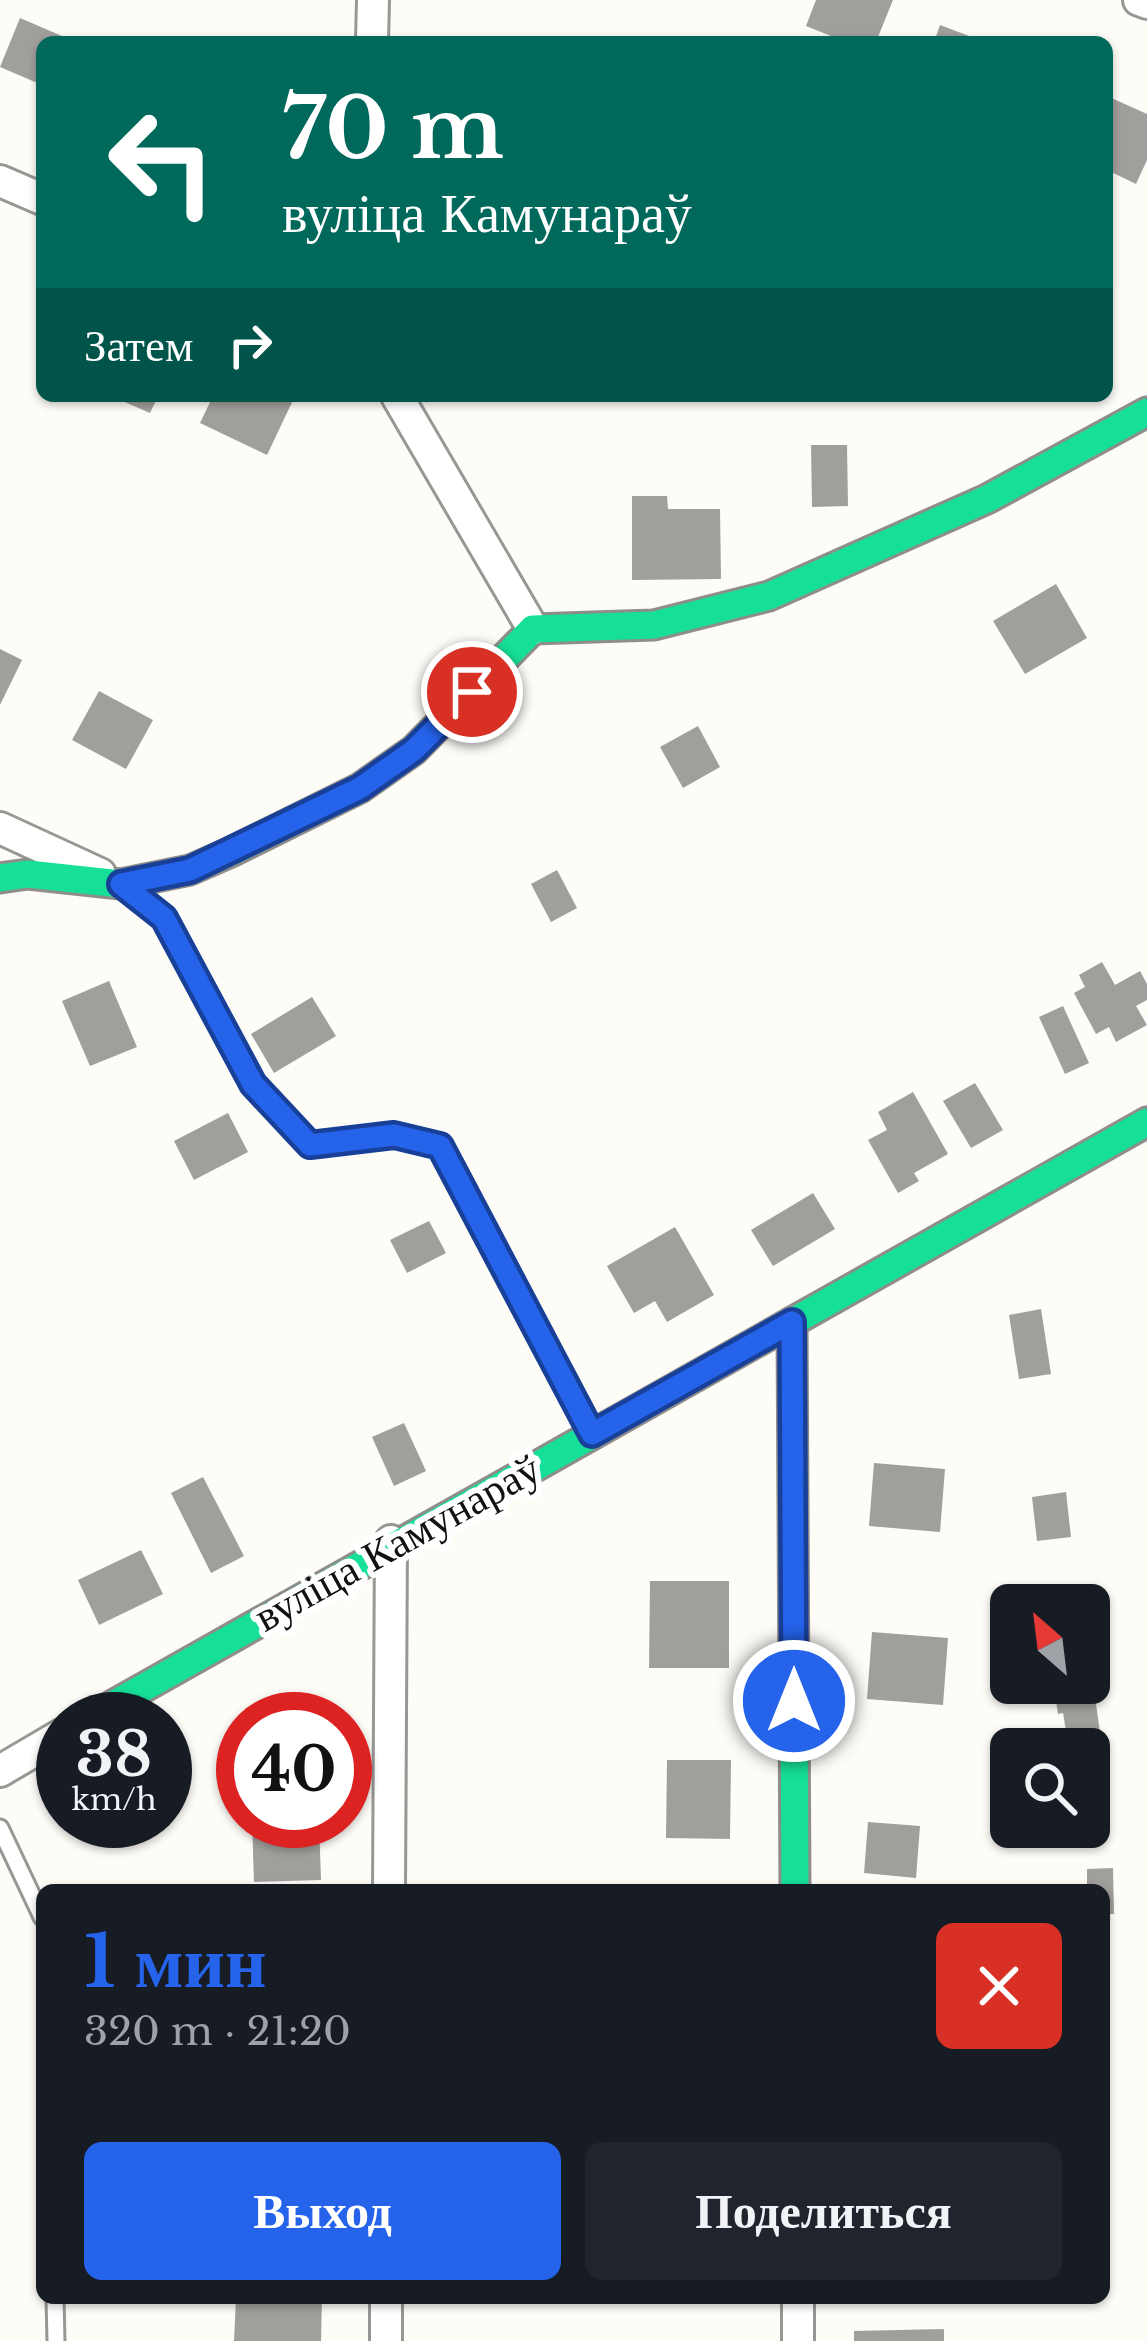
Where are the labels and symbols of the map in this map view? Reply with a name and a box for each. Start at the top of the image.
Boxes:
pin [421,641,523,743]
street label: вуліца Камунараў [245,1442,549,1642]
north arrow [990,1584,1110,1704]
position arrow [731,1638,857,1764]
speed limit sign: 40 [216,1692,372,1848]

